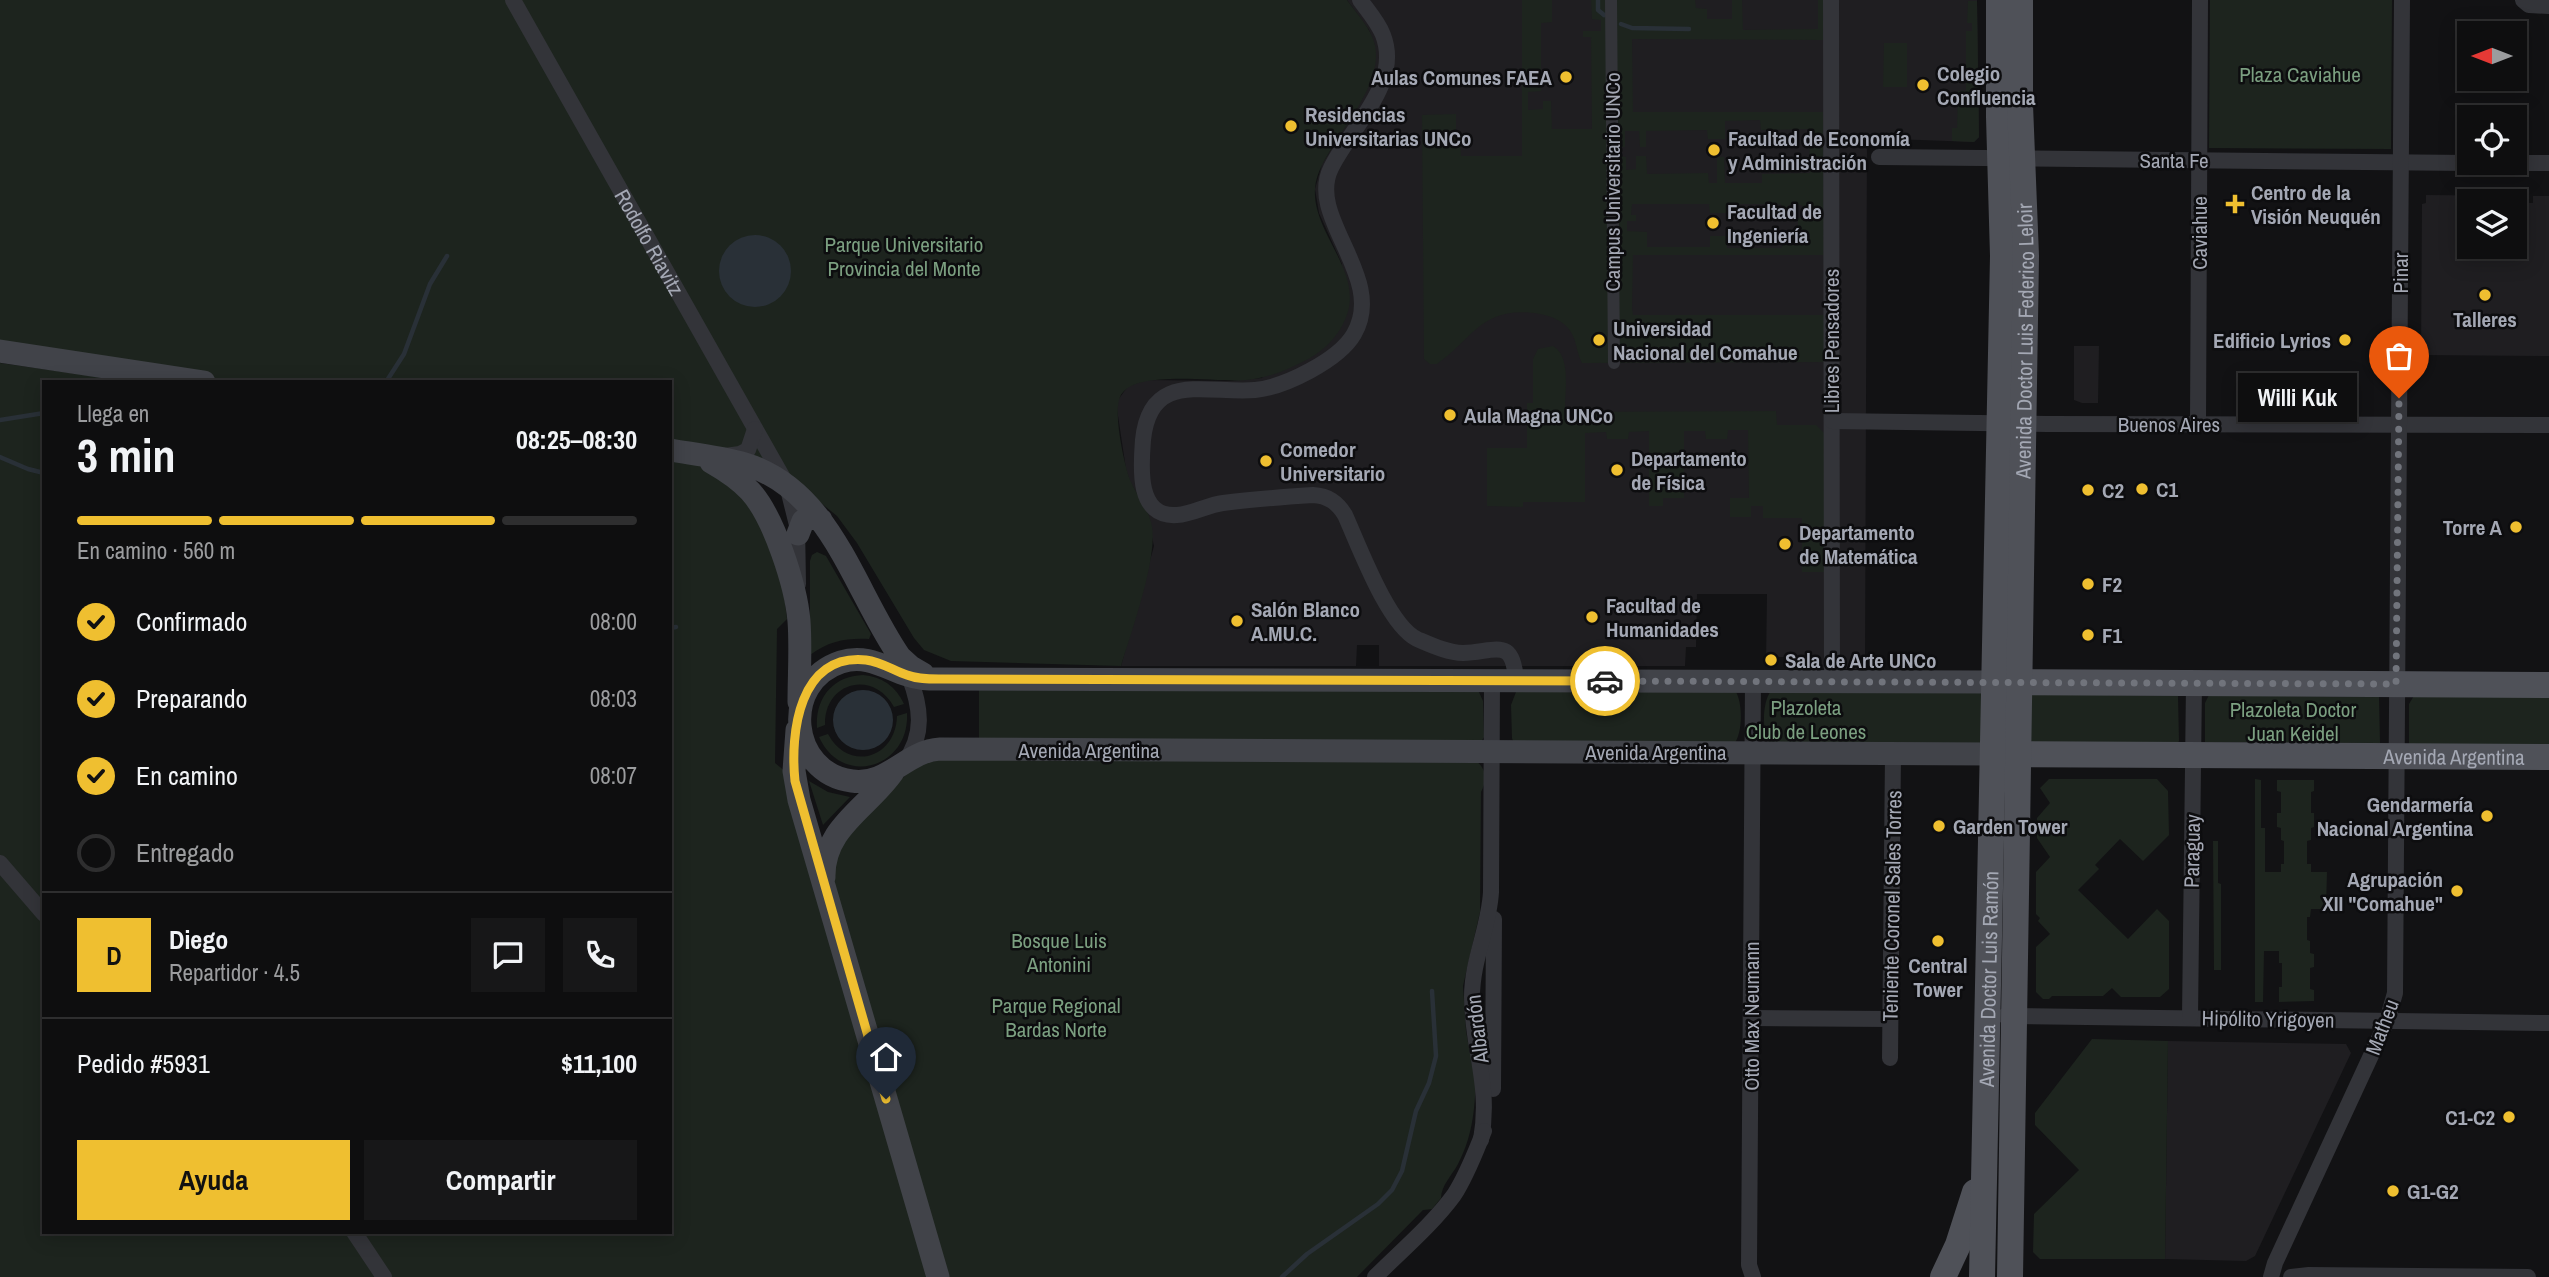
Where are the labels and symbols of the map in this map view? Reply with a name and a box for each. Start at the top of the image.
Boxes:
north arrow [2457,21,2527,91]
place label: Colegio Confluencia [1937,59,2036,112]
park label: Plaza Caviahue [2239,60,2361,89]
place label: Aulas Comunes FAEA [1371,63,1553,92]
marker: Aulas Comunes FAEA [1558,69,1574,85]
street label: Campus Universitario UNCo [1598,72,1627,292]
marker: Colegio Confluencia [1915,77,1931,93]
place label: Residencias Universitarias UNCo [1305,100,1472,153]
marker: Residencias Universitarias UNCo [1283,118,1299,134]
place label: Facultad de Economía y Administración [1728,124,1910,177]
marker: Facultad de Economía y Administración [1706,142,1722,158]
street label: Santa Fe [2139,146,2209,175]
place label: Centro de la Visión Neuquén [2251,178,2381,231]
street label: Rodolfo Riavitz [608,184,692,301]
marker: Centro de la Visión Neuquén [2225,194,2245,214]
street label: Caviahue [2185,196,2214,270]
place label: Facultad de Ingeniería [1727,197,1822,250]
street label: Avenida Doctor Luis Federico Leloir [2008,202,2041,480]
marker: Facultad de Ingeniería [1705,215,1721,231]
park label: Parque Universitario Provincia del Monte [825,230,983,283]
street label: Pinar [2386,252,2415,294]
street label: Libres Pensadores [1817,269,1846,413]
marker: Talleres [2477,287,2493,303]
place label: Talleres [2453,305,2517,334]
place label: Universidad Nacional del Comahue [1613,314,1798,367]
place label: Edificio Lyrios [2213,326,2331,355]
pin [2369,326,2429,398]
marker: Universidad Nacional del Comahue [1591,332,1607,348]
marker: Edificio Lyrios [2337,332,2353,348]
callout: Willi Kuk [2238,374,2357,422]
place label: Aula Magna UNCo [1464,401,1613,430]
marker: Aula Magna UNCo [1442,407,1458,423]
street label: Buenos Aires [2118,410,2220,439]
place label: Comedor Universitario [1280,435,1385,488]
place label: Departamento de Física [1631,444,1747,497]
marker: Comedor Universitario [1258,453,1274,469]
marker: Departamento de Física [1609,462,1625,478]
place label: C1 [2156,475,2178,504]
place label: C2 [2102,476,2124,505]
marker: C1 [2134,481,2150,497]
marker: C2 [2080,482,2096,498]
place label: Torre A [2443,513,2503,542]
place label: Departamento de Matemática [1799,518,1918,571]
marker: Torre A [2508,519,2524,535]
marker: Departamento de Matemática [1777,536,1793,552]
place label: F2 [2102,570,2122,599]
marker: F2 [2080,576,2096,592]
place label: Facultad de Humanidades [1606,591,1719,644]
place label: Salón Blanco A.MU.C. [1251,595,1360,648]
marker: Facultad de Humanidades [1584,609,1600,625]
marker: Salón Blanco A.MU.C. [1229,613,1245,629]
place label: F1 [2102,621,2123,650]
marker: F1 [2080,627,2096,643]
courier [1570,646,1640,716]
place label: Sala de Arte UNCo [1785,646,1937,675]
marker: Sala de Arte UNCo [1763,652,1779,668]
park label: Plazoleta Club de Leones [1746,693,1866,746]
park label: Plazoleta Doctor Juan Keidel [2230,695,2356,748]
street label: Avenida Argentina [1017,736,1160,765]
street label: Avenida Argentina [1584,738,1727,767]
street label: Avenida Argentina [2382,742,2525,771]
street label: Teniente Coronel Sales Torres [1875,790,1909,1022]
place label: Gendarmería Nacional Argentina [2317,790,2473,843]
marker: Gendarmería Nacional Argentina [2479,808,2495,824]
place label: Garden Tower [1953,812,2068,841]
street label: Paraguay [2177,814,2207,888]
marker: Garden Tower [1931,818,1947,834]
place label: Agrupación XII "Comahue" [2322,865,2443,918]
street label: Avenida Doctor Luis Ramón [1971,871,2005,1088]
marker: Agrupación XII "Comahue" [2449,883,2465,899]
park label: Bosque Luis Antonini [1011,926,1107,979]
marker: Central Tower [1930,933,1946,949]
street label: Otto Max Neumann [1737,941,1766,1091]
place label: Central Tower [1908,951,1968,1004]
park label: Parque Regional Bardas Norte [991,991,1121,1044]
street label: Albardón [1458,993,1496,1066]
street label: Matheu [2358,995,2406,1059]
street label: Hipólito Yrigoyen [2201,1003,2335,1035]
pin [856,1027,916,1099]
place label: C1-C2 [2445,1103,2495,1132]
marker: C1-C2 [2501,1109,2517,1125]
place label: G1-G2 [2407,1177,2459,1206]
marker: G1-G2 [2385,1183,2401,1199]

